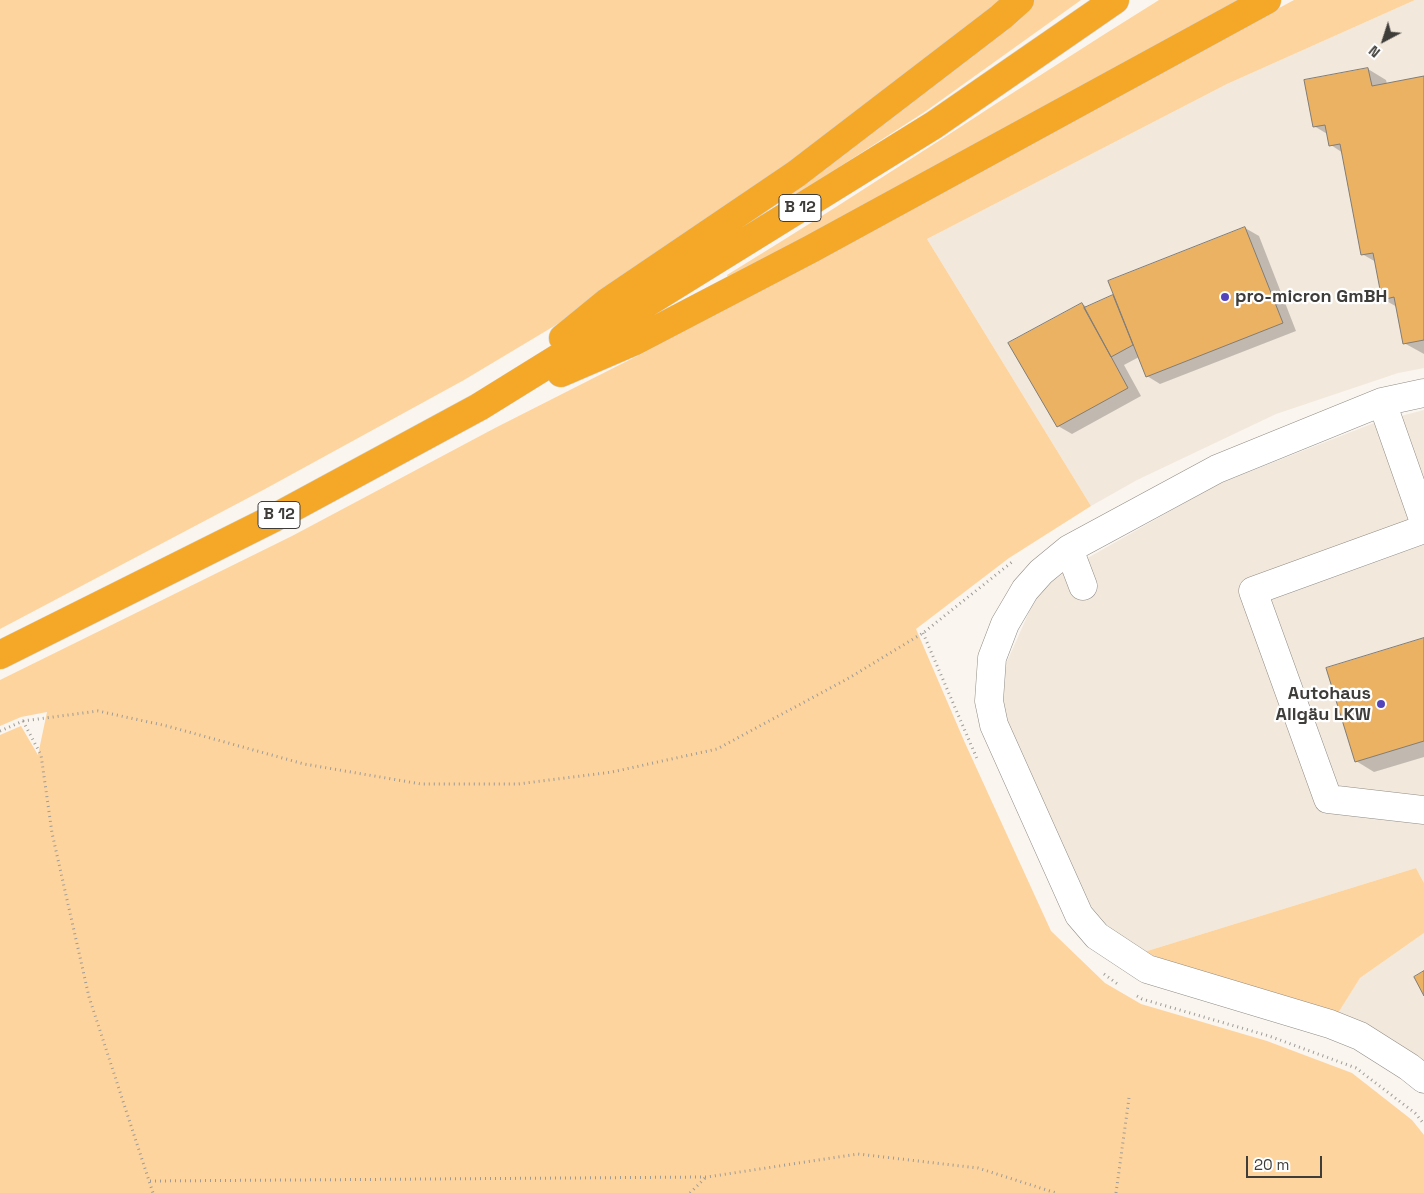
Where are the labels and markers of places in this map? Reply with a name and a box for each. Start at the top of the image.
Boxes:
place label: pro-micron GmBH [1235,286,1387,308]
marker: pro-micron GmBH [1219,291,1231,303]
place label: Autohaus Allgäu LKW [1276,683,1371,726]
marker: Autohaus Allgäu LKW [1375,698,1387,710]

